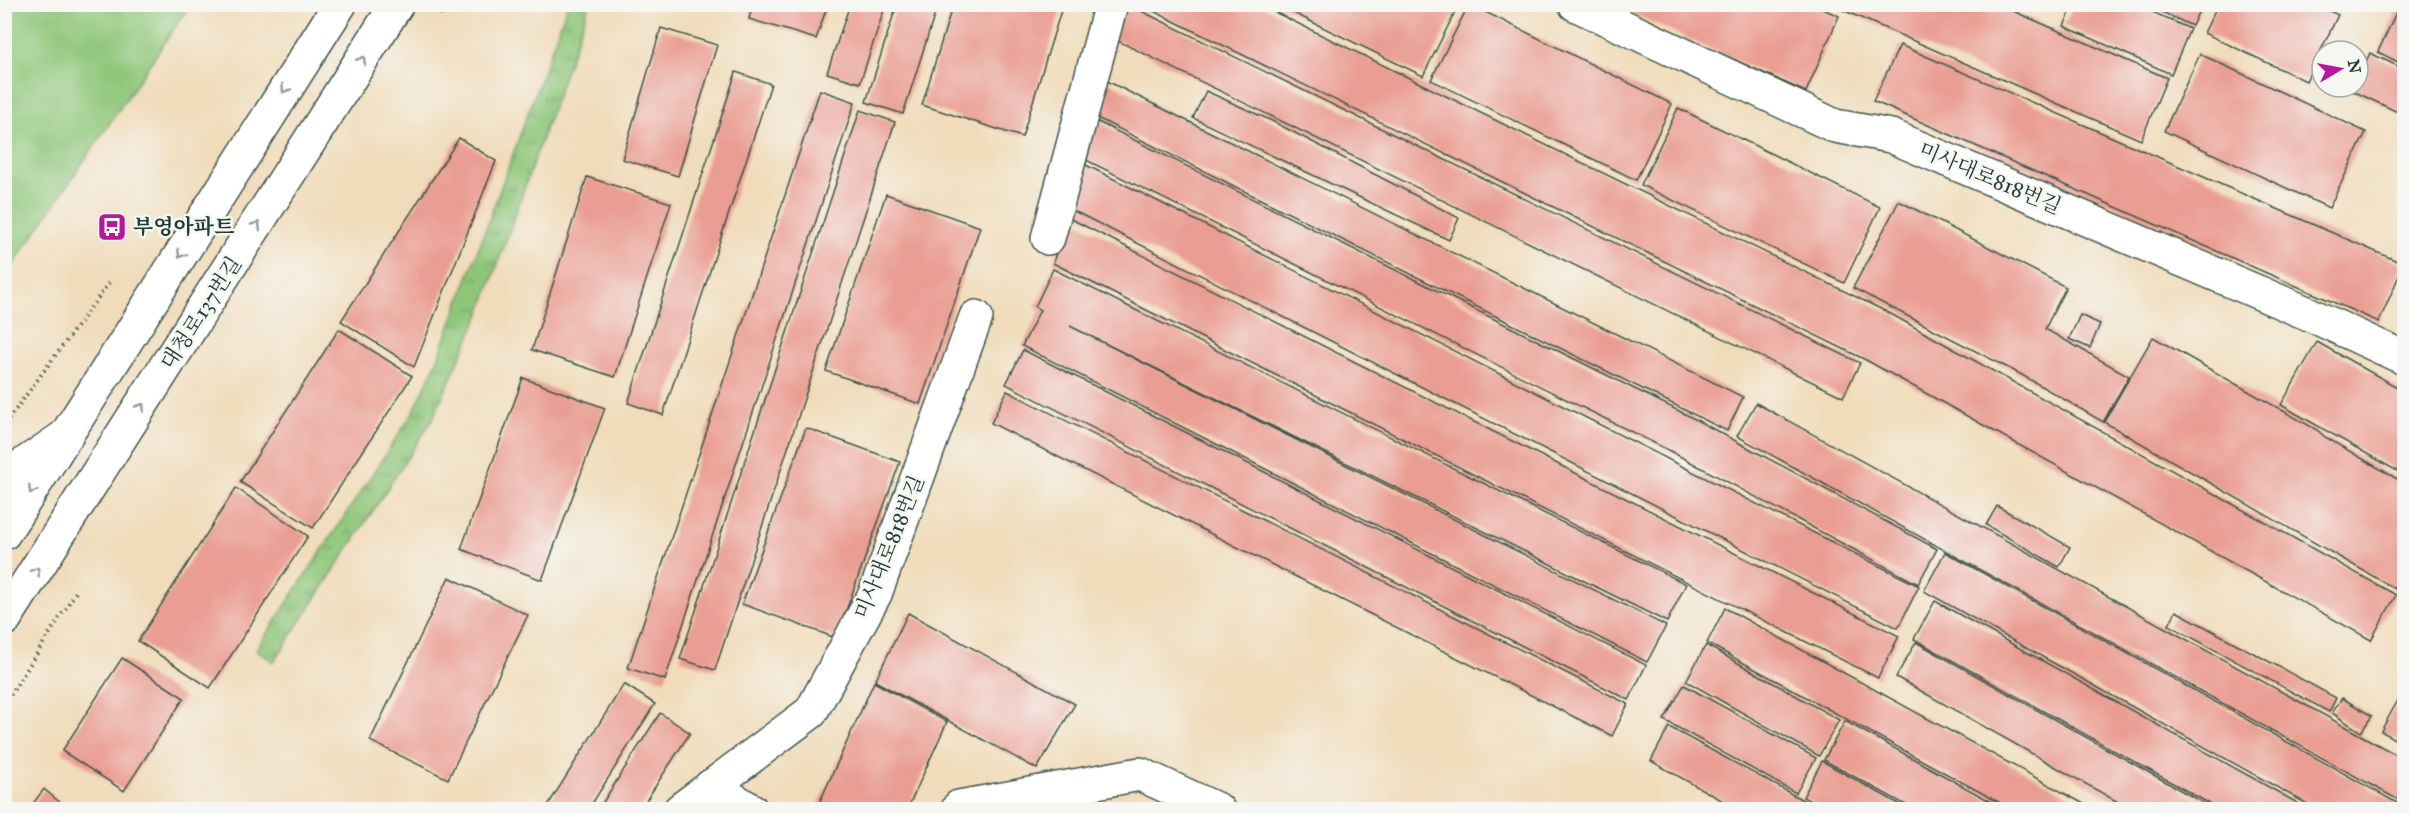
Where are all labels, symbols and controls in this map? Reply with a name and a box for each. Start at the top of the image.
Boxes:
north arrow [2310,39,2370,99]
one-way arrow [354,56,366,66]
text: N [2344,58,2365,75]
one-way arrow [281,83,293,93]
street label: 미사대로818번길 [1915,136,2065,220]
bus stop icon: 부영아파트 [96,211,128,243]
place label: 부영아파트 [133,214,234,240]
one-way arrow [250,220,261,231]
one-way arrow [176,248,188,258]
street label: 대청로137번길 [155,252,247,374]
one-way arrow [133,402,144,413]
street label: 미사대로818번길 [848,471,930,623]
one-way arrow [28,483,39,494]
one-way arrow [29,567,40,578]

